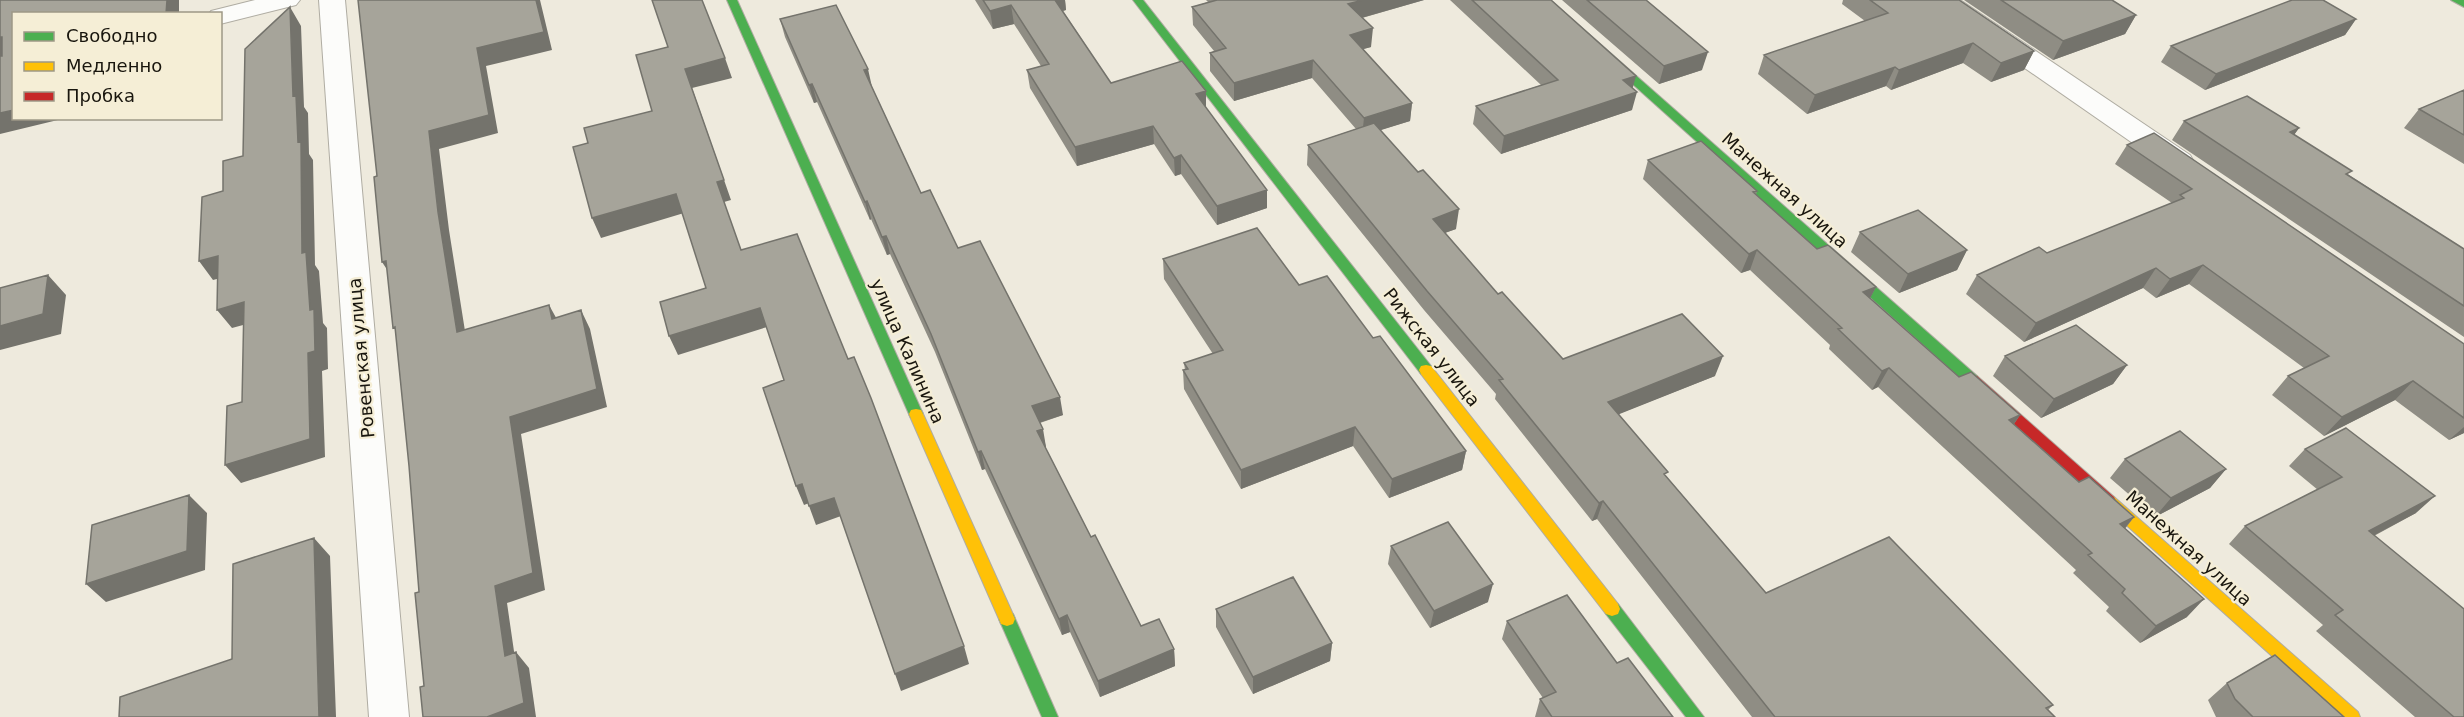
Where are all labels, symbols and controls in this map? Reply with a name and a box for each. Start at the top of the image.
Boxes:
legend [12,12,222,120]
text: Свободно [66,25,158,46]
text: Медленно [66,55,162,76]
text: Пробка [66,85,135,106]
street label: Манежная улица [1718,128,1852,252]
street label: улица Калинина [867,275,949,427]
street label: Ровенская улица [344,277,378,439]
street label: Рижская улица [1379,284,1485,410]
street label: Манежная улица [2122,486,2256,610]

